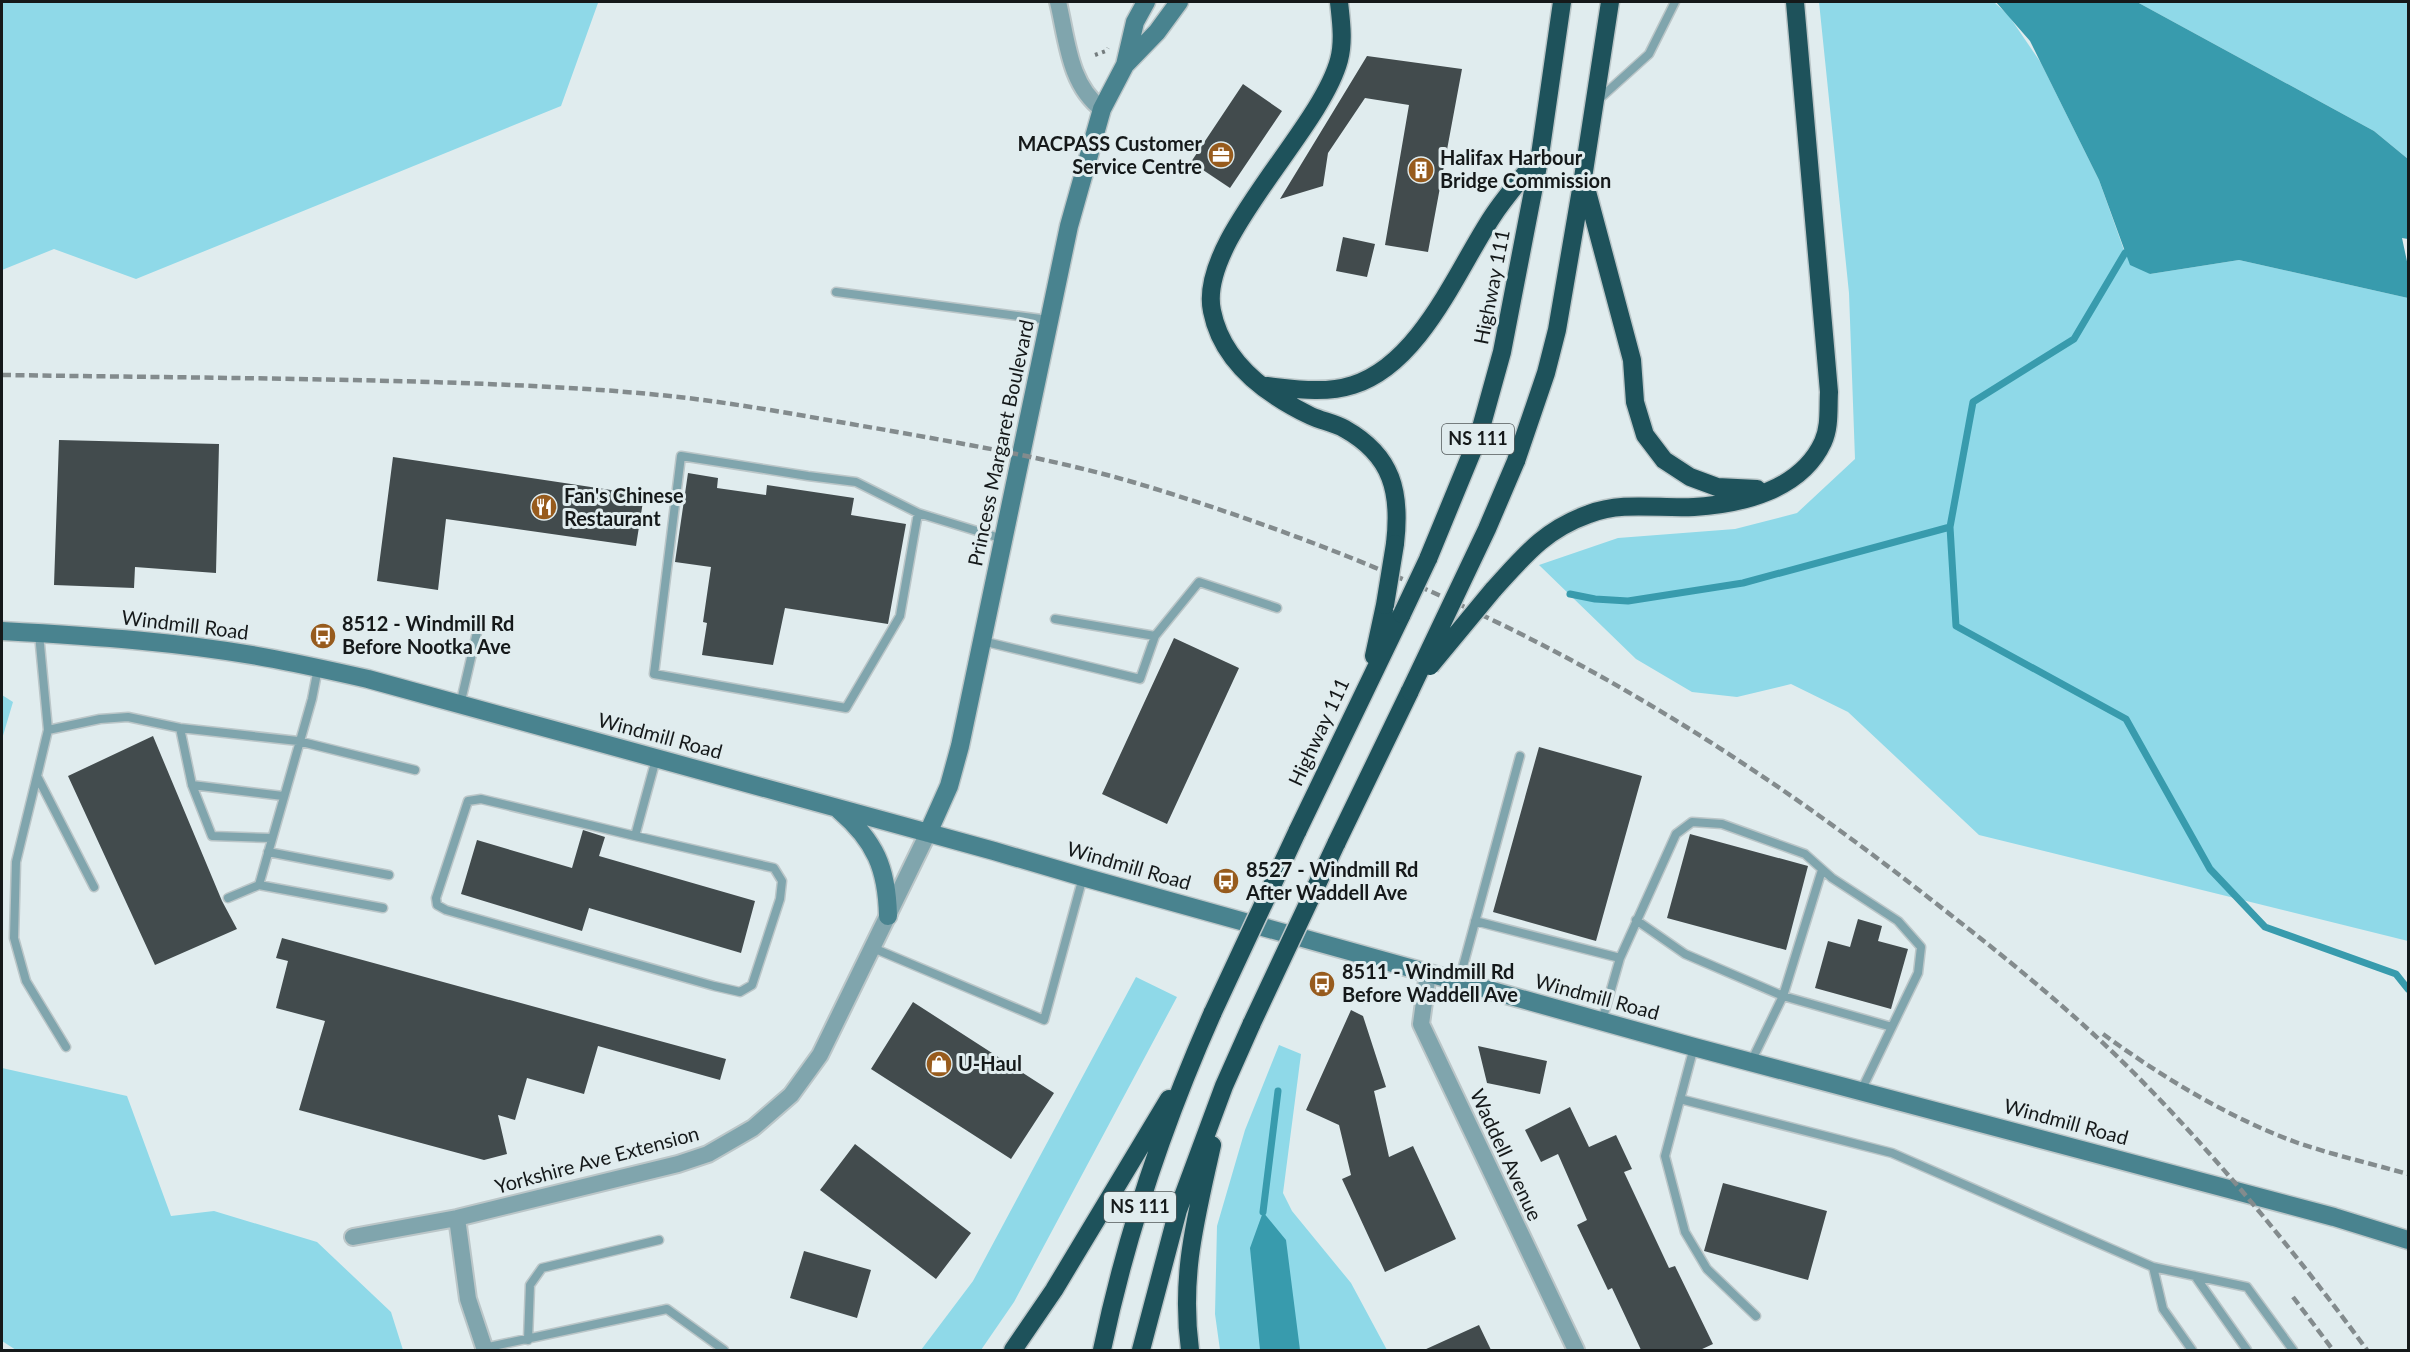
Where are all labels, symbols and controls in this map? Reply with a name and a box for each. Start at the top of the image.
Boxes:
place label: MACPASS Customer Service Centre [1017,131,1203,178]
office icon: MACPASS Customer Service Centre [1206,140,1236,170]
place label: Halifax Harbour Bridge Commission [1440,145,1611,192]
building icon: Halifax Harbour Bridge Commission [1406,155,1436,185]
street label: Highway 111 [1468,227,1514,346]
street label: Princess Margaret Boulevard [962,317,1038,568]
road number: NS 111 [1442,424,1514,454]
place label: Fan's Chinese Restaurant [564,483,684,530]
restaurant icon: Fan's Chinese Restaurant [529,492,559,522]
street label: Windmill Road [120,604,250,644]
place label: 8512 - Windmill Rd Before Nootka Ave [342,611,514,658]
bus stop icon: 8512 - Windmill Rd Before Nootka Ave [308,621,338,651]
street label: Highway 111 [1283,674,1354,789]
street label: Windmill Road [595,707,725,763]
street label: Windmill Road [1064,836,1194,894]
place label: 8527 - Windmill Rd After Waddell Ave [1245,857,1418,904]
bus stop icon: 8527 - Windmill Rd After Waddell Ave [1211,866,1241,896]
place label: 8511 - Windmill Rd Before Waddell Ave [1342,959,1518,1006]
street label: Windmill Road [1532,968,1662,1024]
bus stop icon: 8511 - Windmill Rd Before Waddell Ave [1307,969,1337,999]
shop icon: U-Haul [924,1049,954,1079]
place label: U-Haul [958,1051,1022,1075]
street label: Waddell Avenue [1466,1085,1548,1224]
street label: Windmill Road [2001,1093,2131,1149]
street label: Yorkshire Ave Extension [492,1120,701,1198]
road number: NS 111 [1104,1192,1176,1222]

